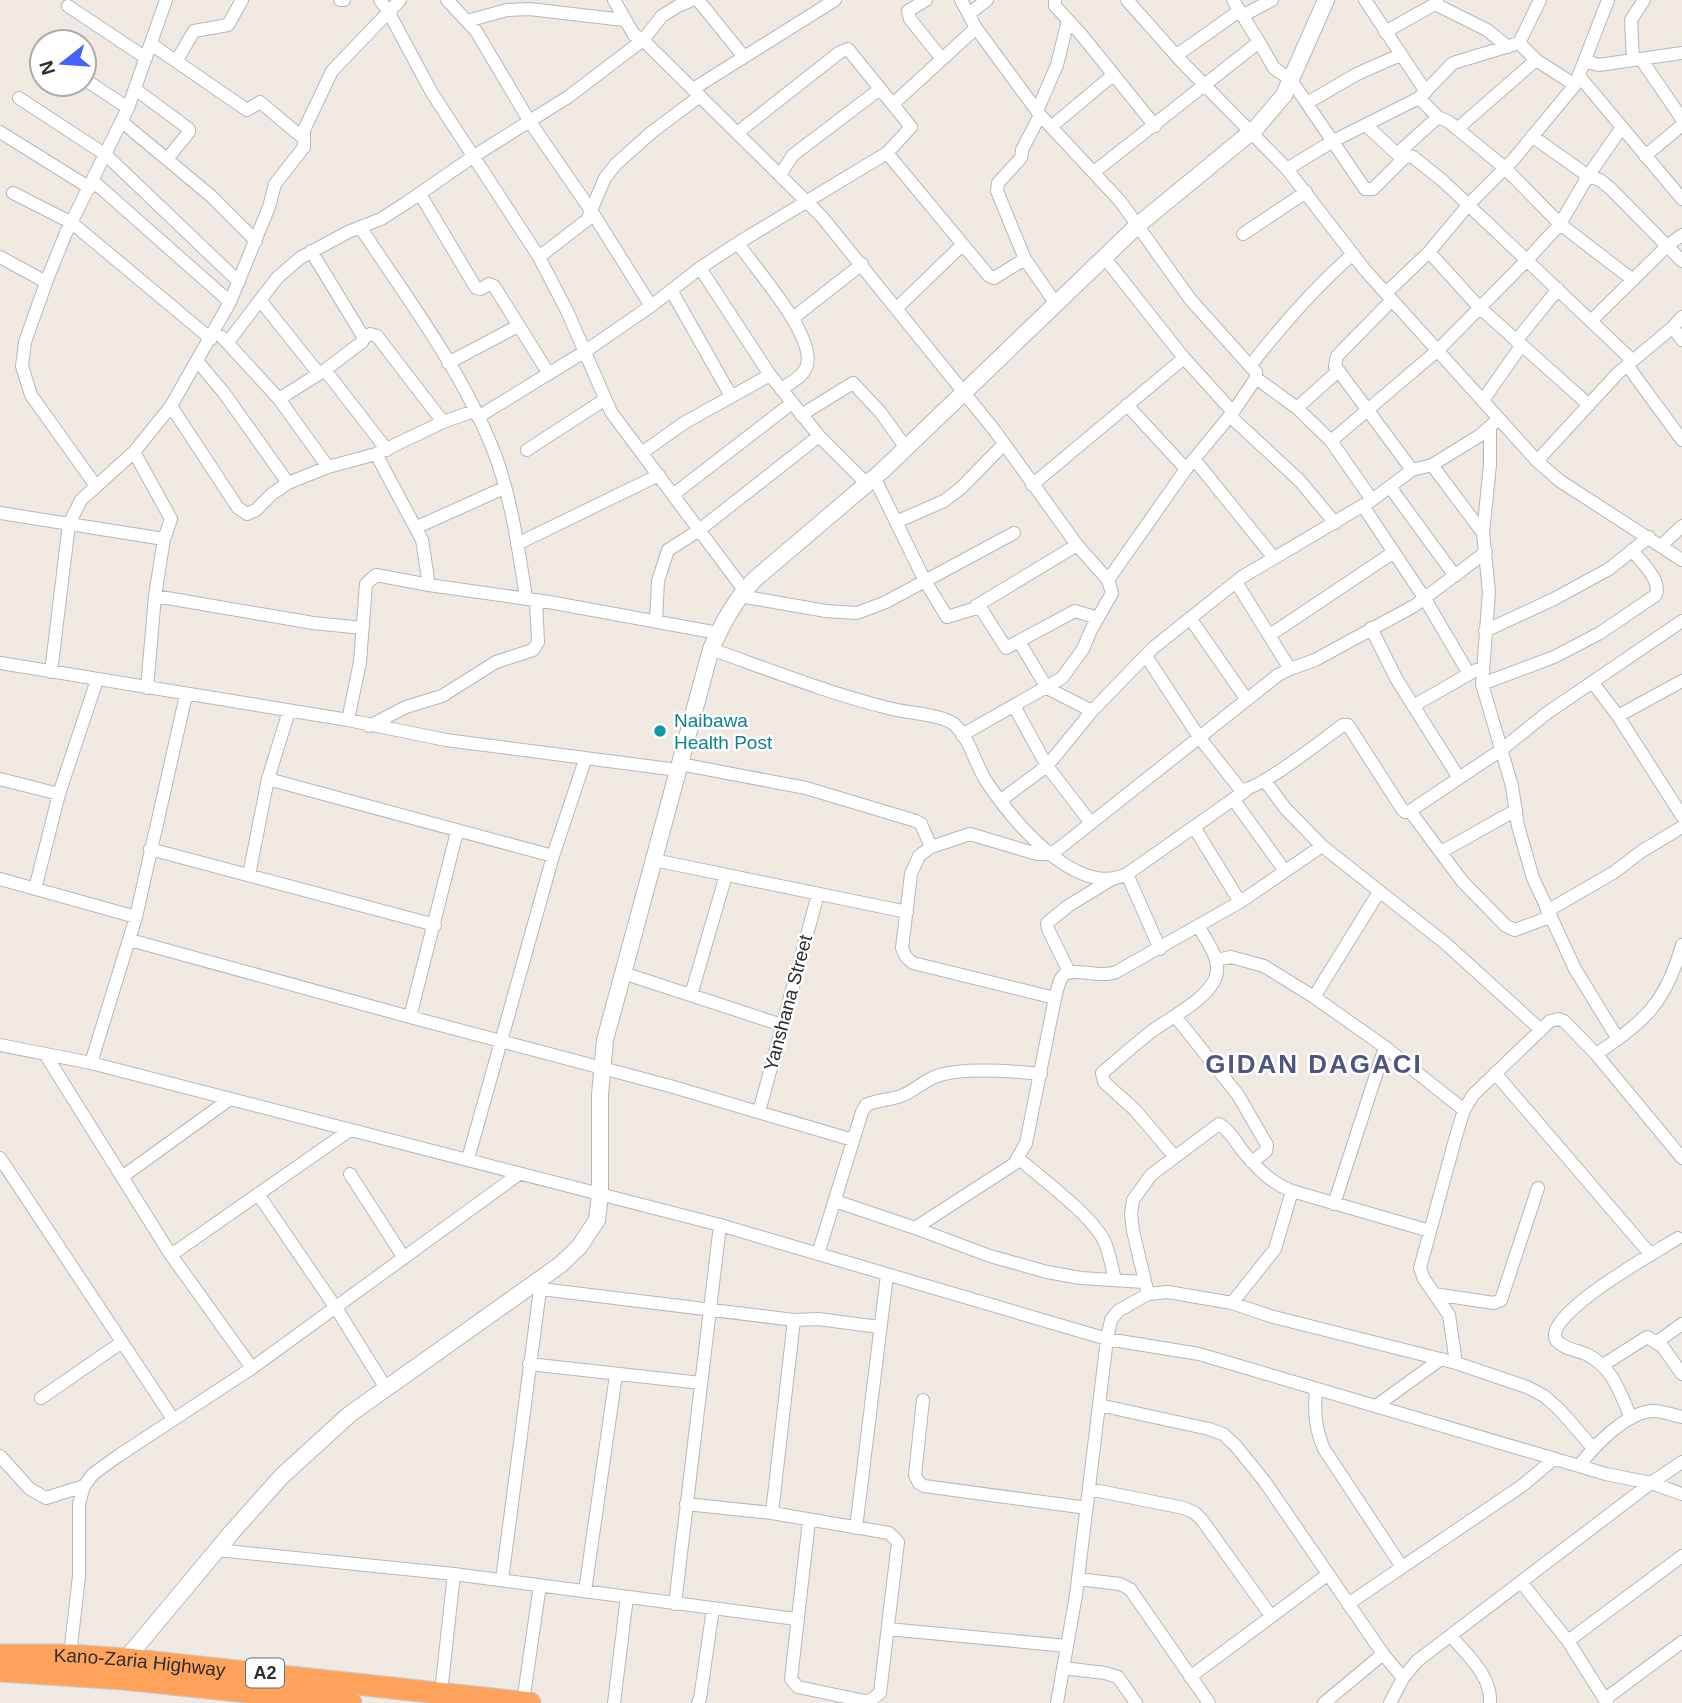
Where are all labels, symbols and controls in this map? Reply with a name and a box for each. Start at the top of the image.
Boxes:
north arrow [28,28,98,98]
text: N [35,58,59,77]
place label: Naibawa Health Post [674,710,773,753]
marker: Naibawa Health Post [652,723,668,739]
street label: Yanshana Street [760,932,816,1073]
district label: GIDAN DAGACI [1205,1049,1423,1079]
street label: Kano-Zaria Highway [54,1644,227,1680]
road number: A2 [246,1658,284,1688]

